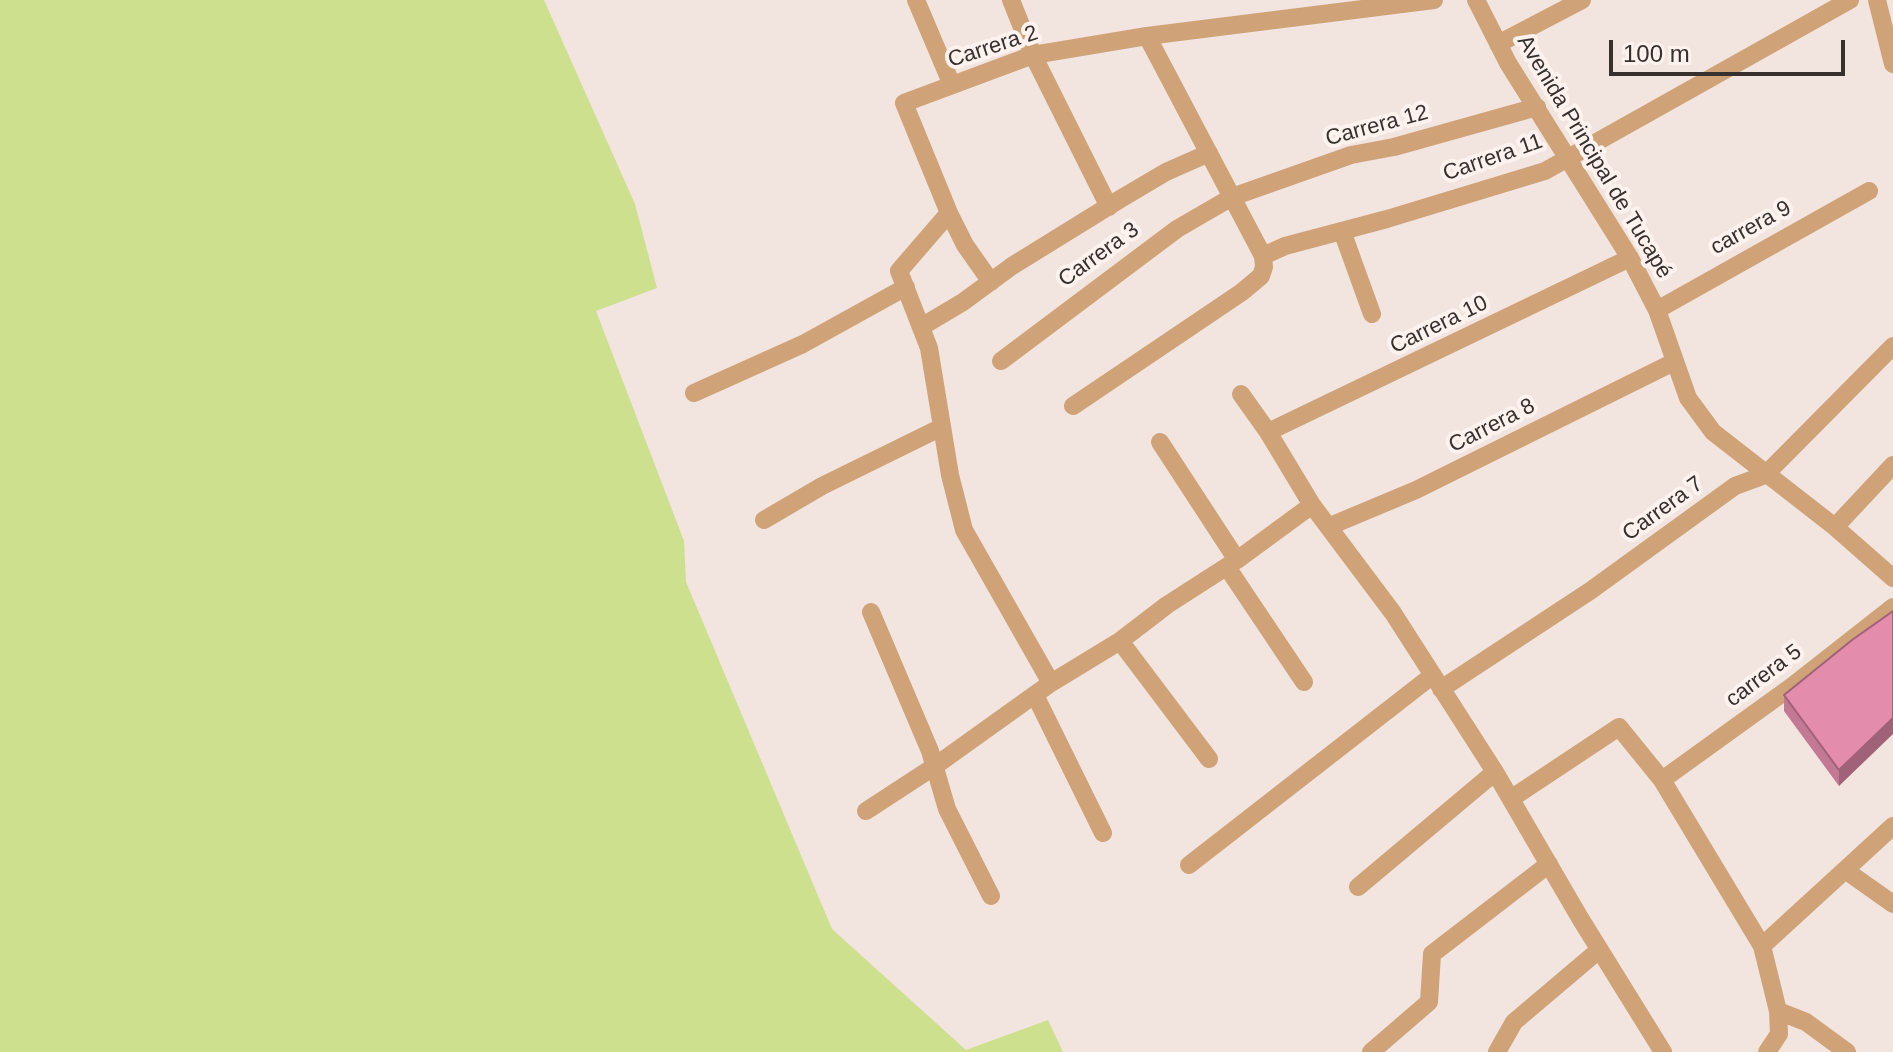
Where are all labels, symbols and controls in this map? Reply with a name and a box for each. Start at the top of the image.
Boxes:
street label: Carrera 2 [945,20,1041,74]
scale bar [1613,24,1849,74]
street label: Avenida Principal de Tucapé [1511,31,1677,283]
text: 100 m [1623,40,1690,67]
street label: Carrera 12 [1323,100,1431,152]
street label: Carrera 11 [1440,129,1546,187]
street label: carrera 9 [1706,195,1796,261]
street label: Carrera 3 [1054,217,1144,293]
street label: Carrera 10 [1386,290,1492,360]
street label: Carrera 8 [1445,393,1539,459]
street label: Carrera 7 [1618,471,1708,547]
street label: carrera 5 [1721,639,1807,713]

